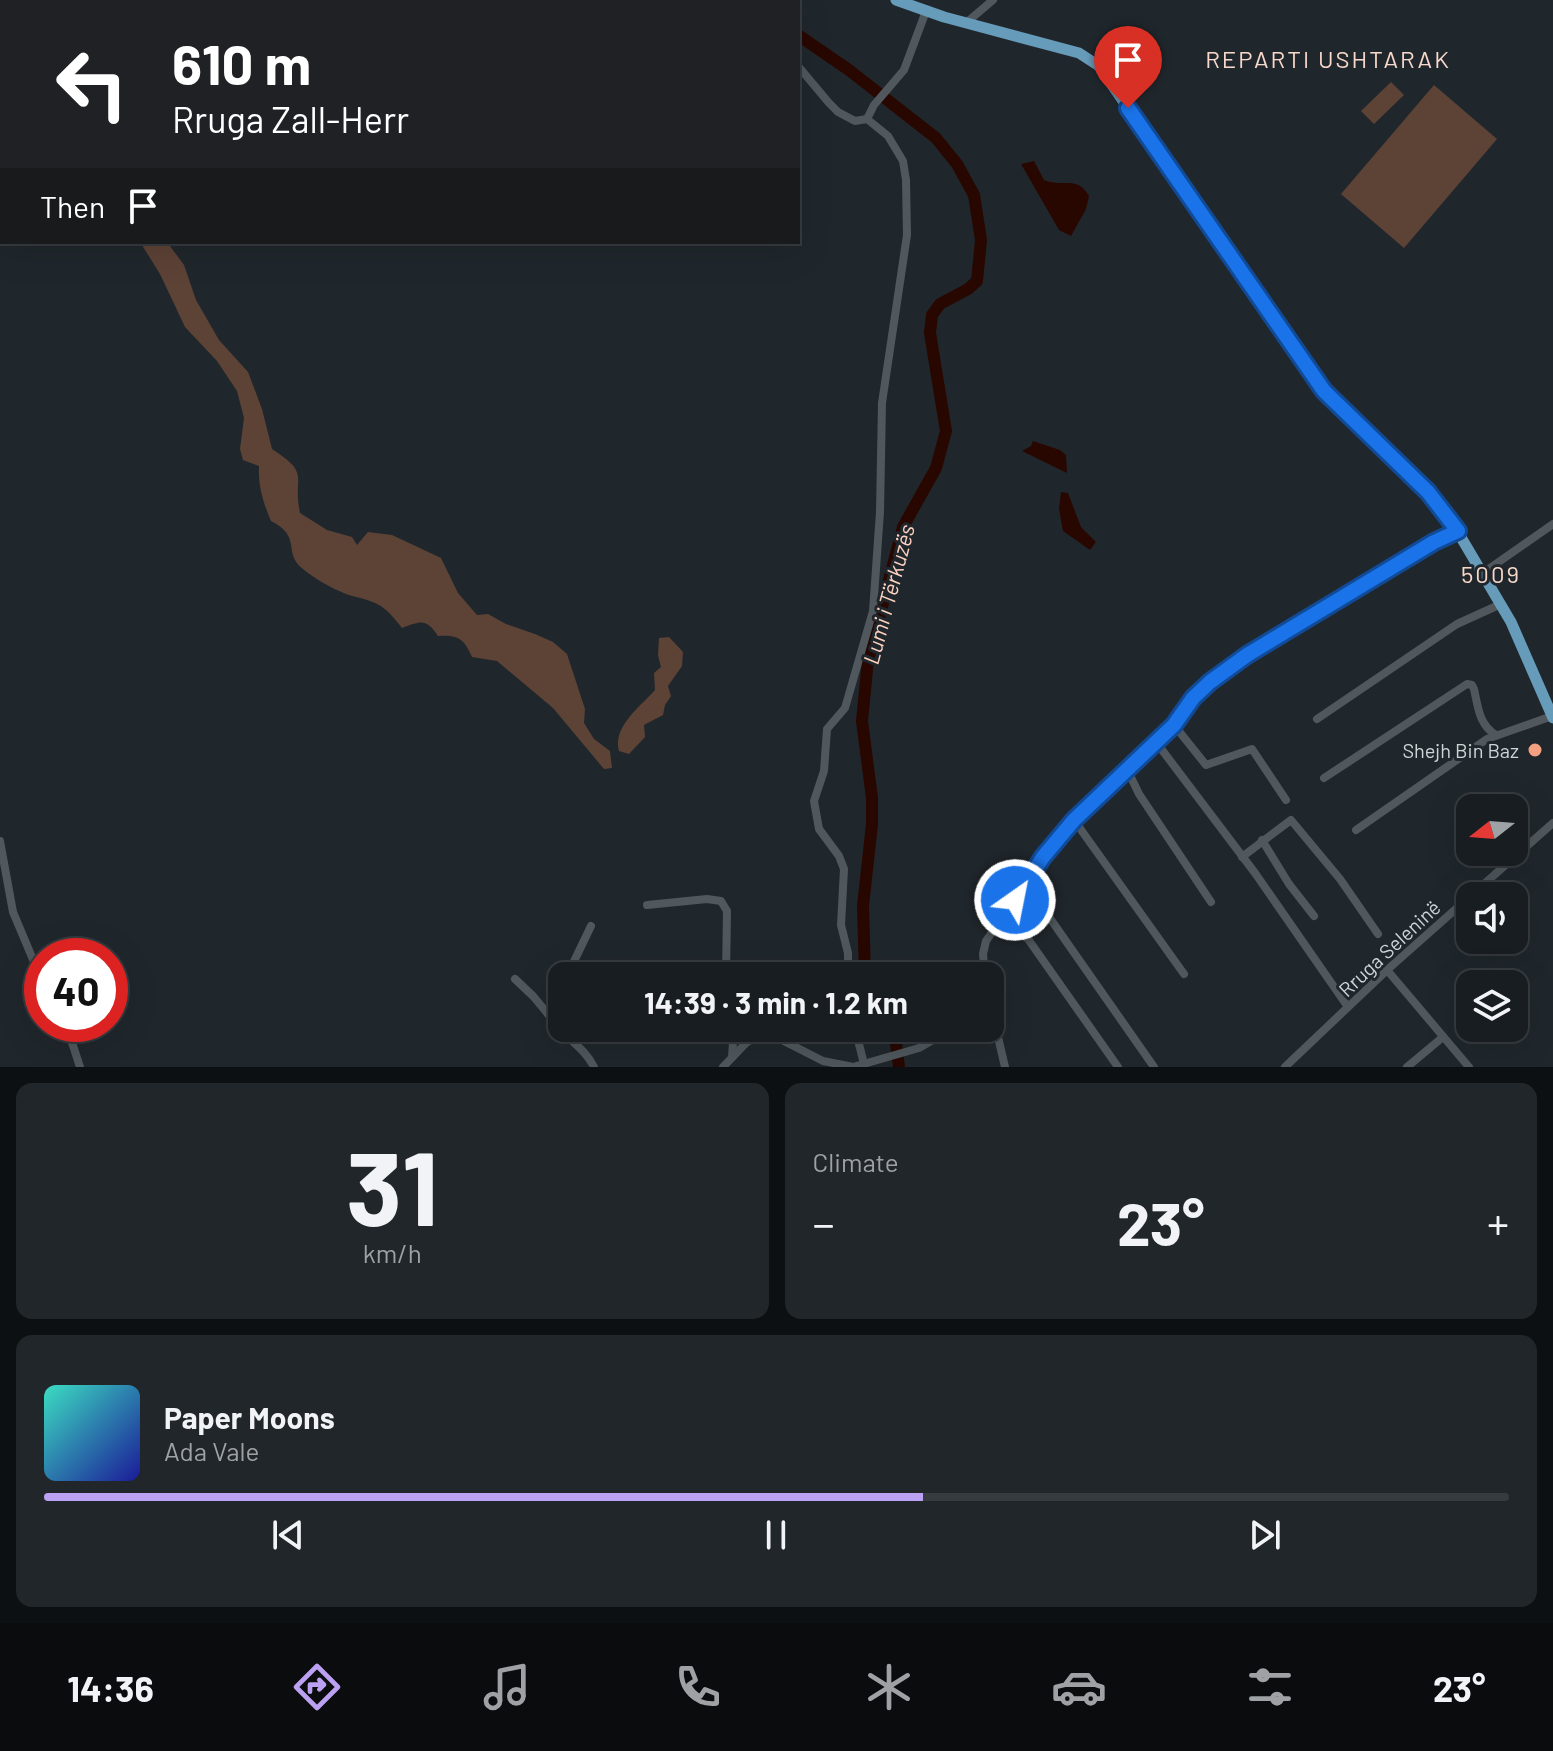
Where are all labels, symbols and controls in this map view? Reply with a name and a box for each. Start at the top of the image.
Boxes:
pin [1094,26,1162,108]
text: 610 m [172,29,311,96]
icon: left [40,32,144,136]
icon: arrive [1106,38,1150,82]
district label: REPARTI USHTARAK [1205,44,1451,73]
text: Rruga Zall-Herr [172,97,409,140]
icon: arrive [121,184,165,228]
text: Then [40,188,105,224]
water label: Lumi i Tërkuzës [857,521,919,667]
district label: 5009 [1461,559,1521,588]
place label: Shejh Bin Baz [1402,738,1519,762]
marker: Shejh Bin Baz [1526,741,1544,759]
north arrow [1456,794,1528,866]
map controls [1456,794,1528,1042]
position arrow [973,858,1057,942]
button: sound [1456,882,1528,954]
street label: Rruga Seleninë [1333,895,1445,1001]
speed limit sign: 40 [24,938,128,1042]
button: layers [1456,970,1528,1042]
text: 14:39 · 3 min · 1.2 km [644,984,908,1020]
text: 31 [346,1122,439,1247]
text: Climate [813,1146,899,1177]
text: 23° [1117,1186,1205,1258]
text: − [813,1196,835,1249]
text: + [1487,1196,1509,1249]
text: km/h [363,1237,422,1268]
text: Paper Moons [164,1399,335,1435]
text: Ada Vale [164,1435,259,1466]
icon: previous [266,1513,310,1557]
icon: pause [754,1513,798,1557]
icon: next [1243,1513,1287,1557]
icon: directions [289,1659,345,1715]
icon: music [479,1659,535,1715]
icon: phone [670,1659,726,1715]
icon: climate [861,1659,917,1715]
icon: car [1051,1659,1107,1715]
icon: filters [1242,1659,1298,1715]
text: 14:36 [67,1666,154,1709]
text: 23° [1433,1666,1486,1709]

